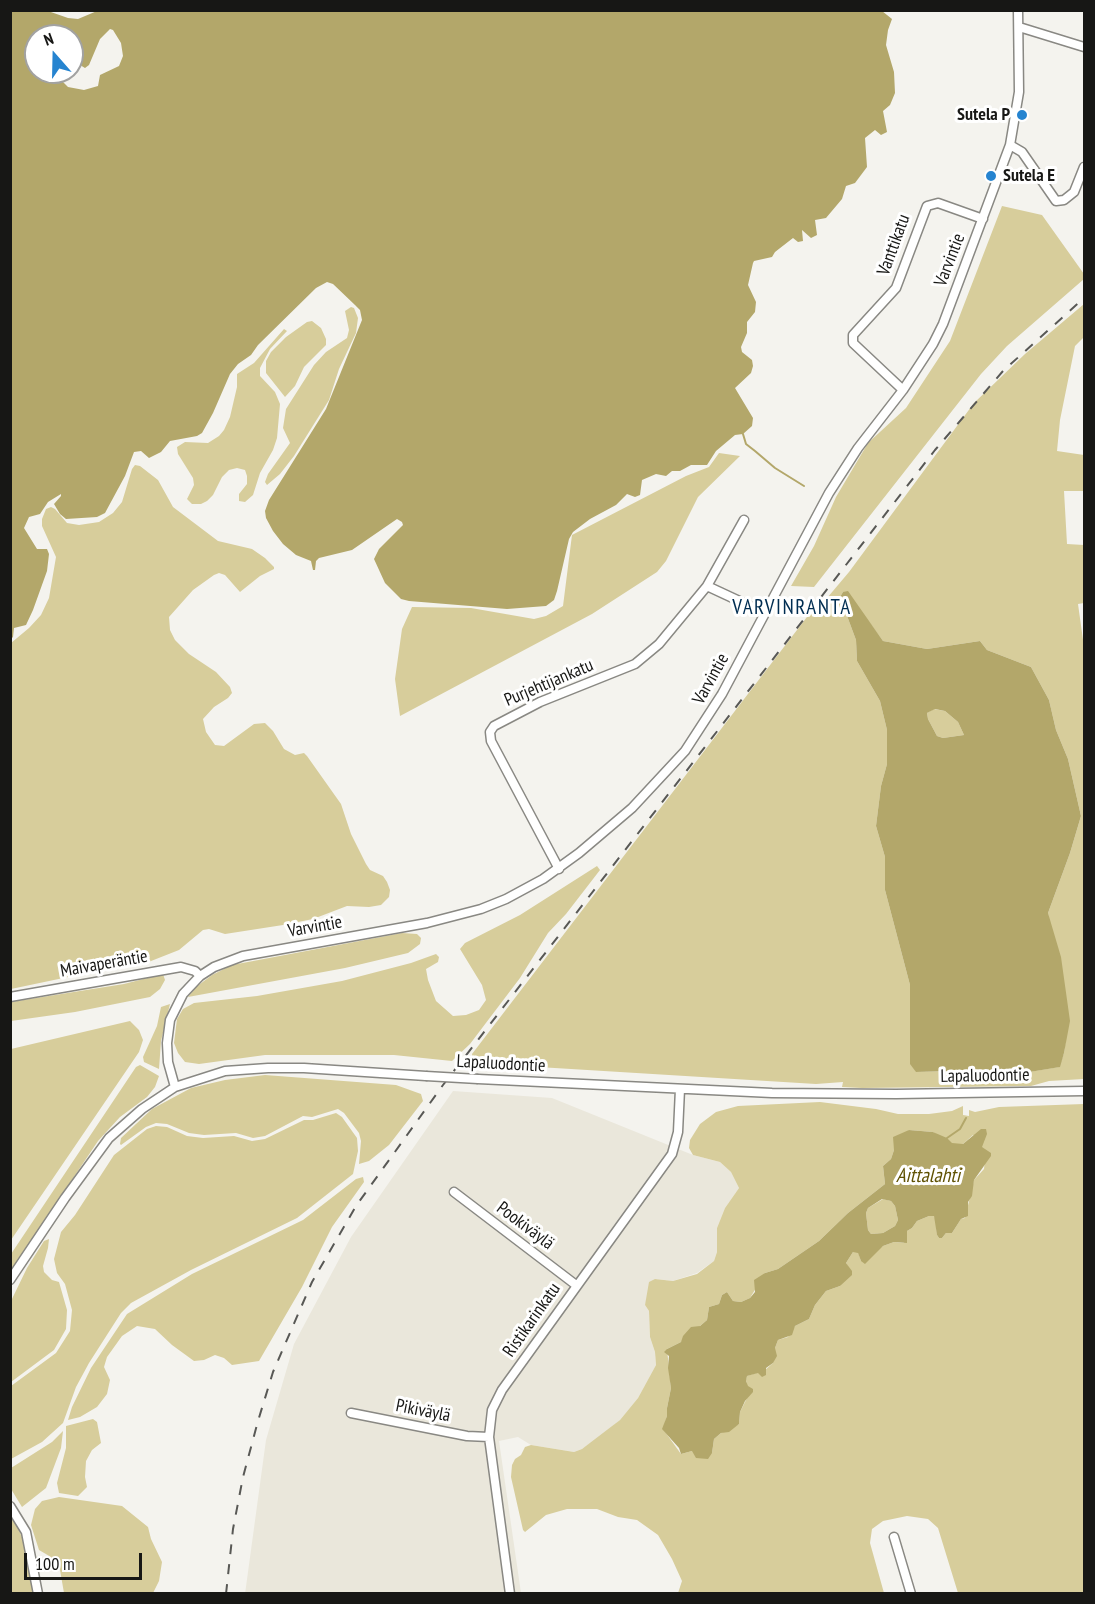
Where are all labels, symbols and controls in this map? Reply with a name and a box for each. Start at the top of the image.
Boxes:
north arrow [24,24,84,84]
text: N [41,28,56,50]
place label: Sutela P [957,104,1010,126]
marker: Sutela P [1015,108,1029,122]
place label: Sutela E [1003,165,1055,187]
marker: Sutela E [984,169,998,183]
street label: Vanttikatu [873,211,915,279]
street label: Varvintie [930,231,970,289]
district label: VARVINRANTA [732,595,852,621]
street label: Varvintie [688,650,734,708]
street label: Purjehtijankatu [501,655,597,711]
street label: Varvintie [286,912,344,942]
street label: Maivaperäntie [59,946,149,982]
street label: Lapaluodontie [456,1051,546,1077]
street label: Lapaluodontie [940,1064,1030,1088]
water label: Aittalahti [896,1164,960,1188]
street label: Pookiväylä [492,1197,558,1255]
street label: Ristikarinkatu [499,1279,565,1361]
street label: Pikiväylä [394,1395,452,1427]
scale bar [27,1541,146,1579]
text: 100 m [35,1552,75,1575]

